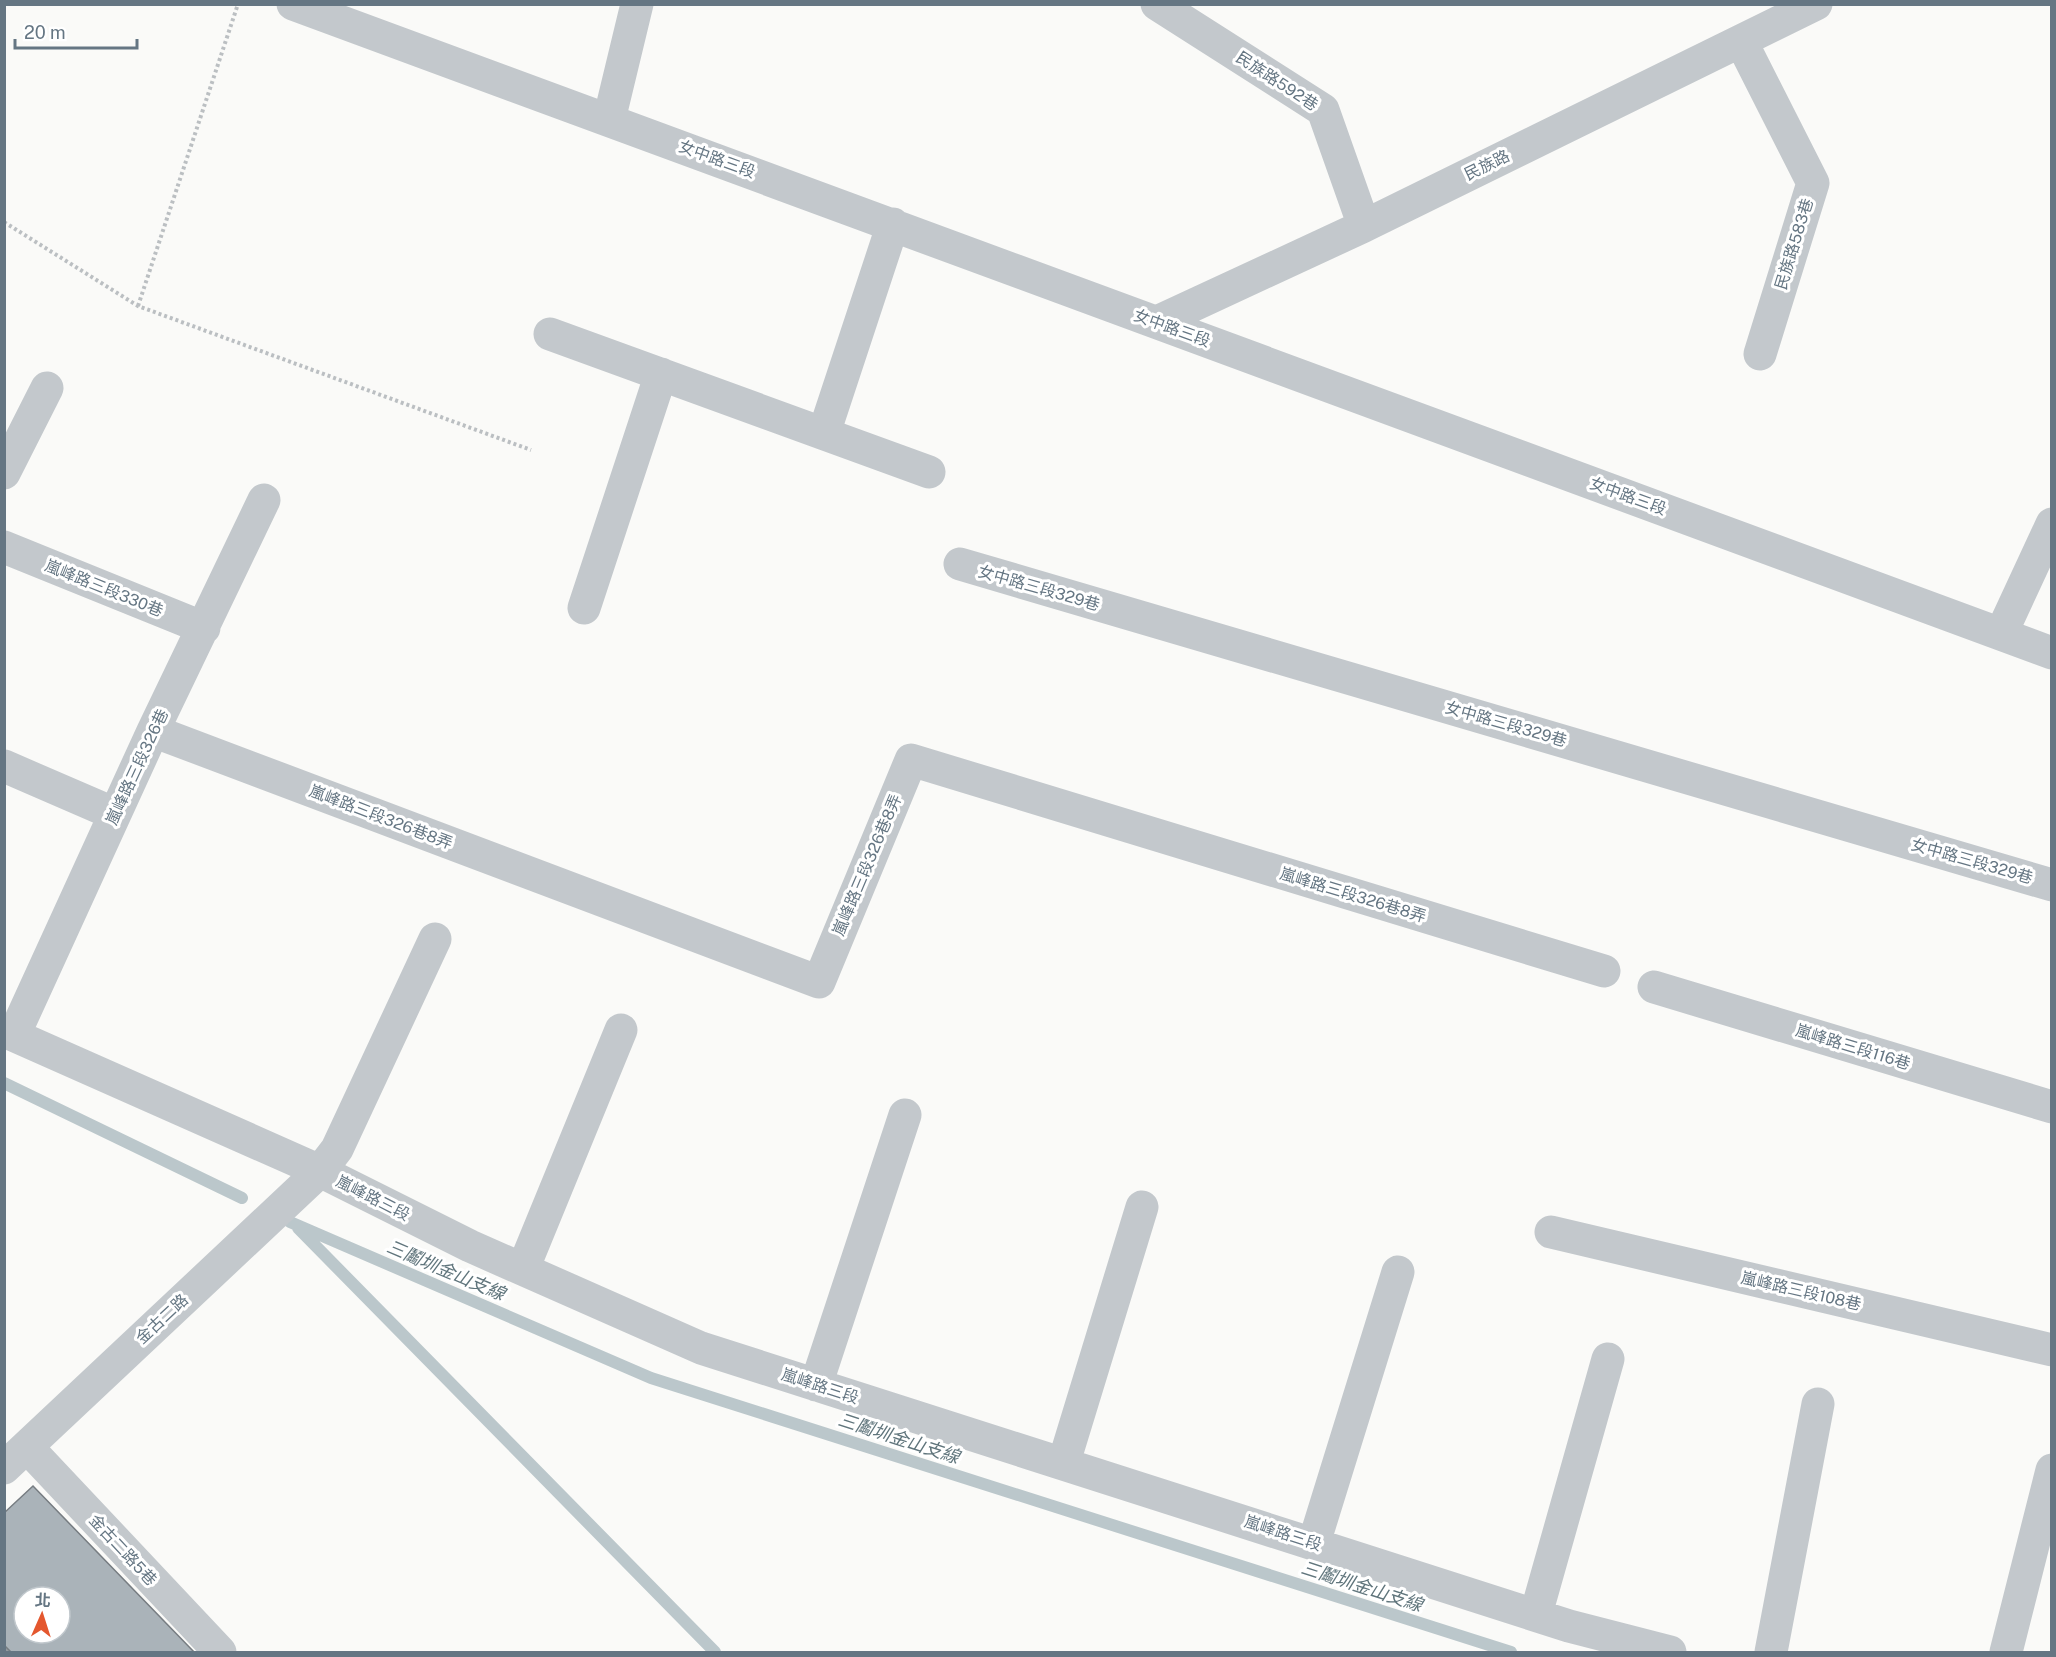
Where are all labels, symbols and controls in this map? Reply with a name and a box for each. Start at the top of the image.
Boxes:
scale bar [15,12,136,50]
text: 20 m [24,22,66,43]
street label: 民族路592巷 [1233,47,1321,115]
street label: 女中路三段 [676,136,758,182]
street label: 民族路 [1461,146,1513,184]
street label: 民族路583巷 [1771,196,1817,292]
street label: 女中路三段 [1131,305,1213,351]
street label: 女中路三段 [1587,473,1669,519]
street label: 嵐峰路三段330巷 [42,556,166,620]
street label: 女中路三段329巷 [976,562,1102,614]
street label: 女中路三段329巷 [1443,698,1569,750]
street label: 嵐峰路三段326巷 [102,706,172,828]
street label: 嵐峰路三段326巷8弄 [307,781,455,853]
street label: 嵐峰路三段326巷8弄 [829,791,905,939]
street label: 女中路三段329巷 [1909,835,2035,887]
street label: 嵐峰路三段326巷8弄 [1278,864,1428,926]
street label: 嵐峰路三段116巷 [1793,1021,1913,1073]
street label: 嵐峰路三段 [333,1171,413,1225]
water label: 三鬮圳金山支線 [384,1236,510,1305]
street label: 嵐峰路三段108巷 [1739,1268,1863,1314]
street label: 金古二路 [132,1290,192,1348]
street label: 嵐峰路三段 [779,1365,861,1407]
water label: 三鬮圳金山支線 [836,1409,964,1468]
street label: 金古二路5巷 [85,1511,161,1589]
street label: 嵐峰路三段 [1242,1512,1324,1554]
water label: 三鬮圳金山支線 [1299,1557,1427,1616]
north arrow [12,1585,72,1645]
text: 北 [34,1591,51,1610]

